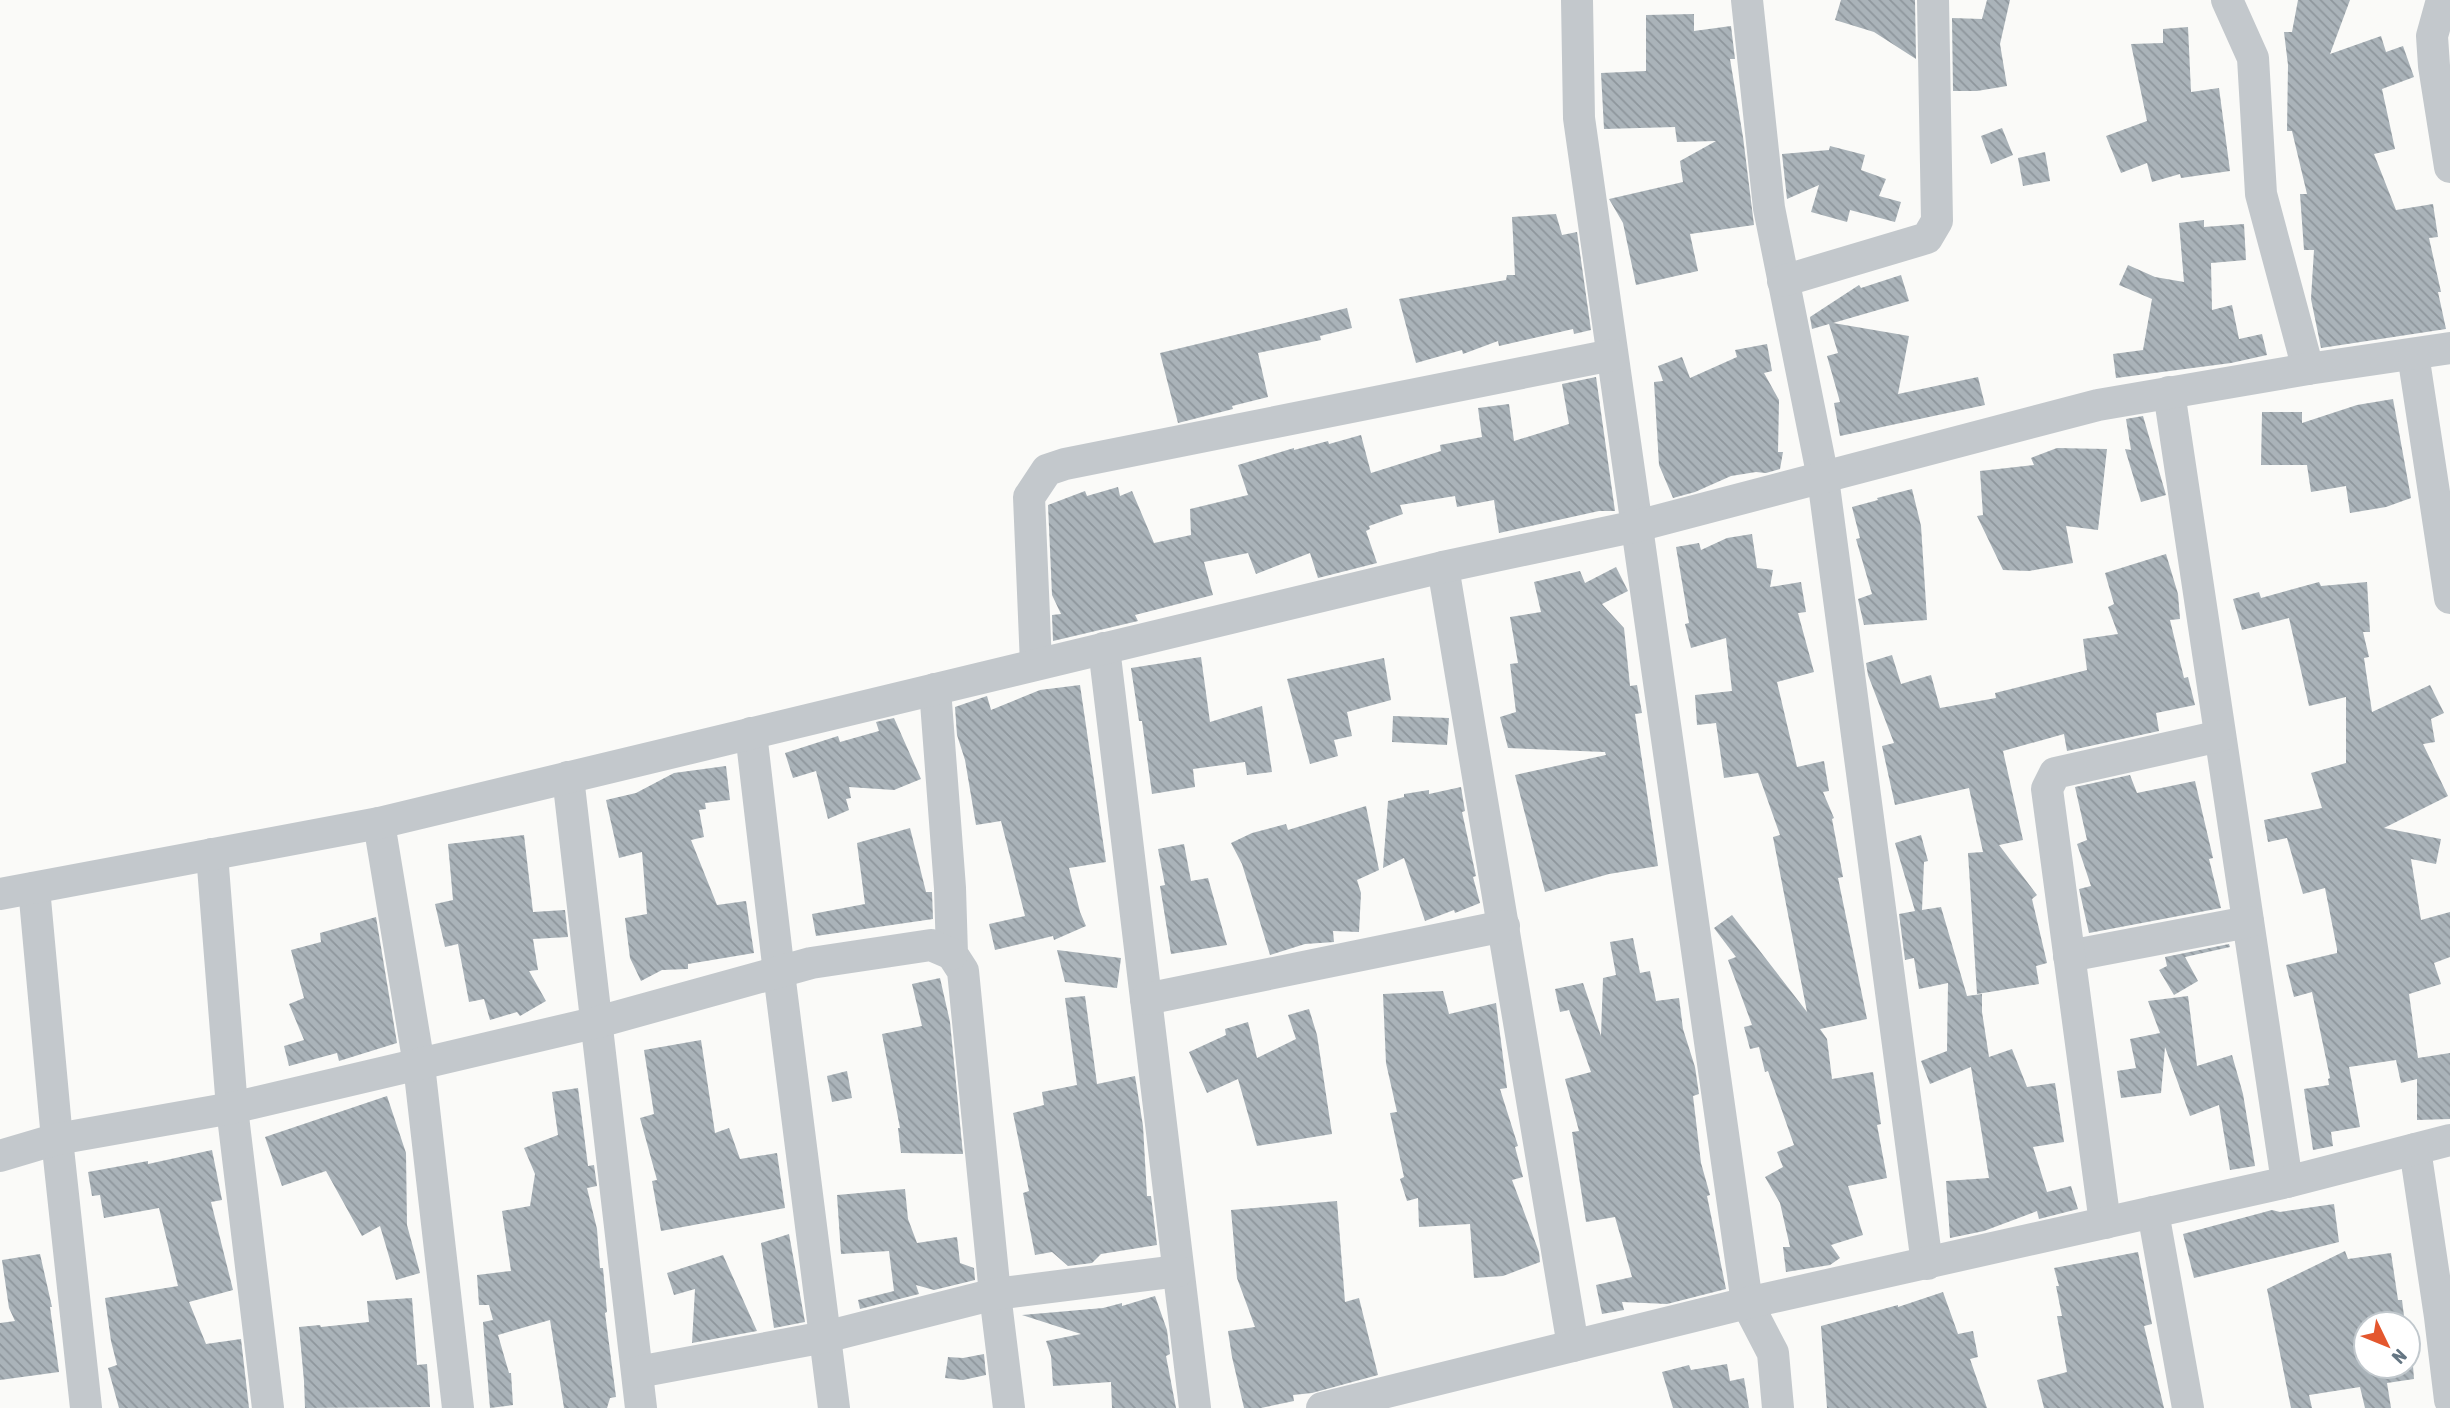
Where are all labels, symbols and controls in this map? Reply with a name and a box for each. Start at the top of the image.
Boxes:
north arrow [2352,1310,2422,1380]
text: N [2388,1345,2411,1368]

